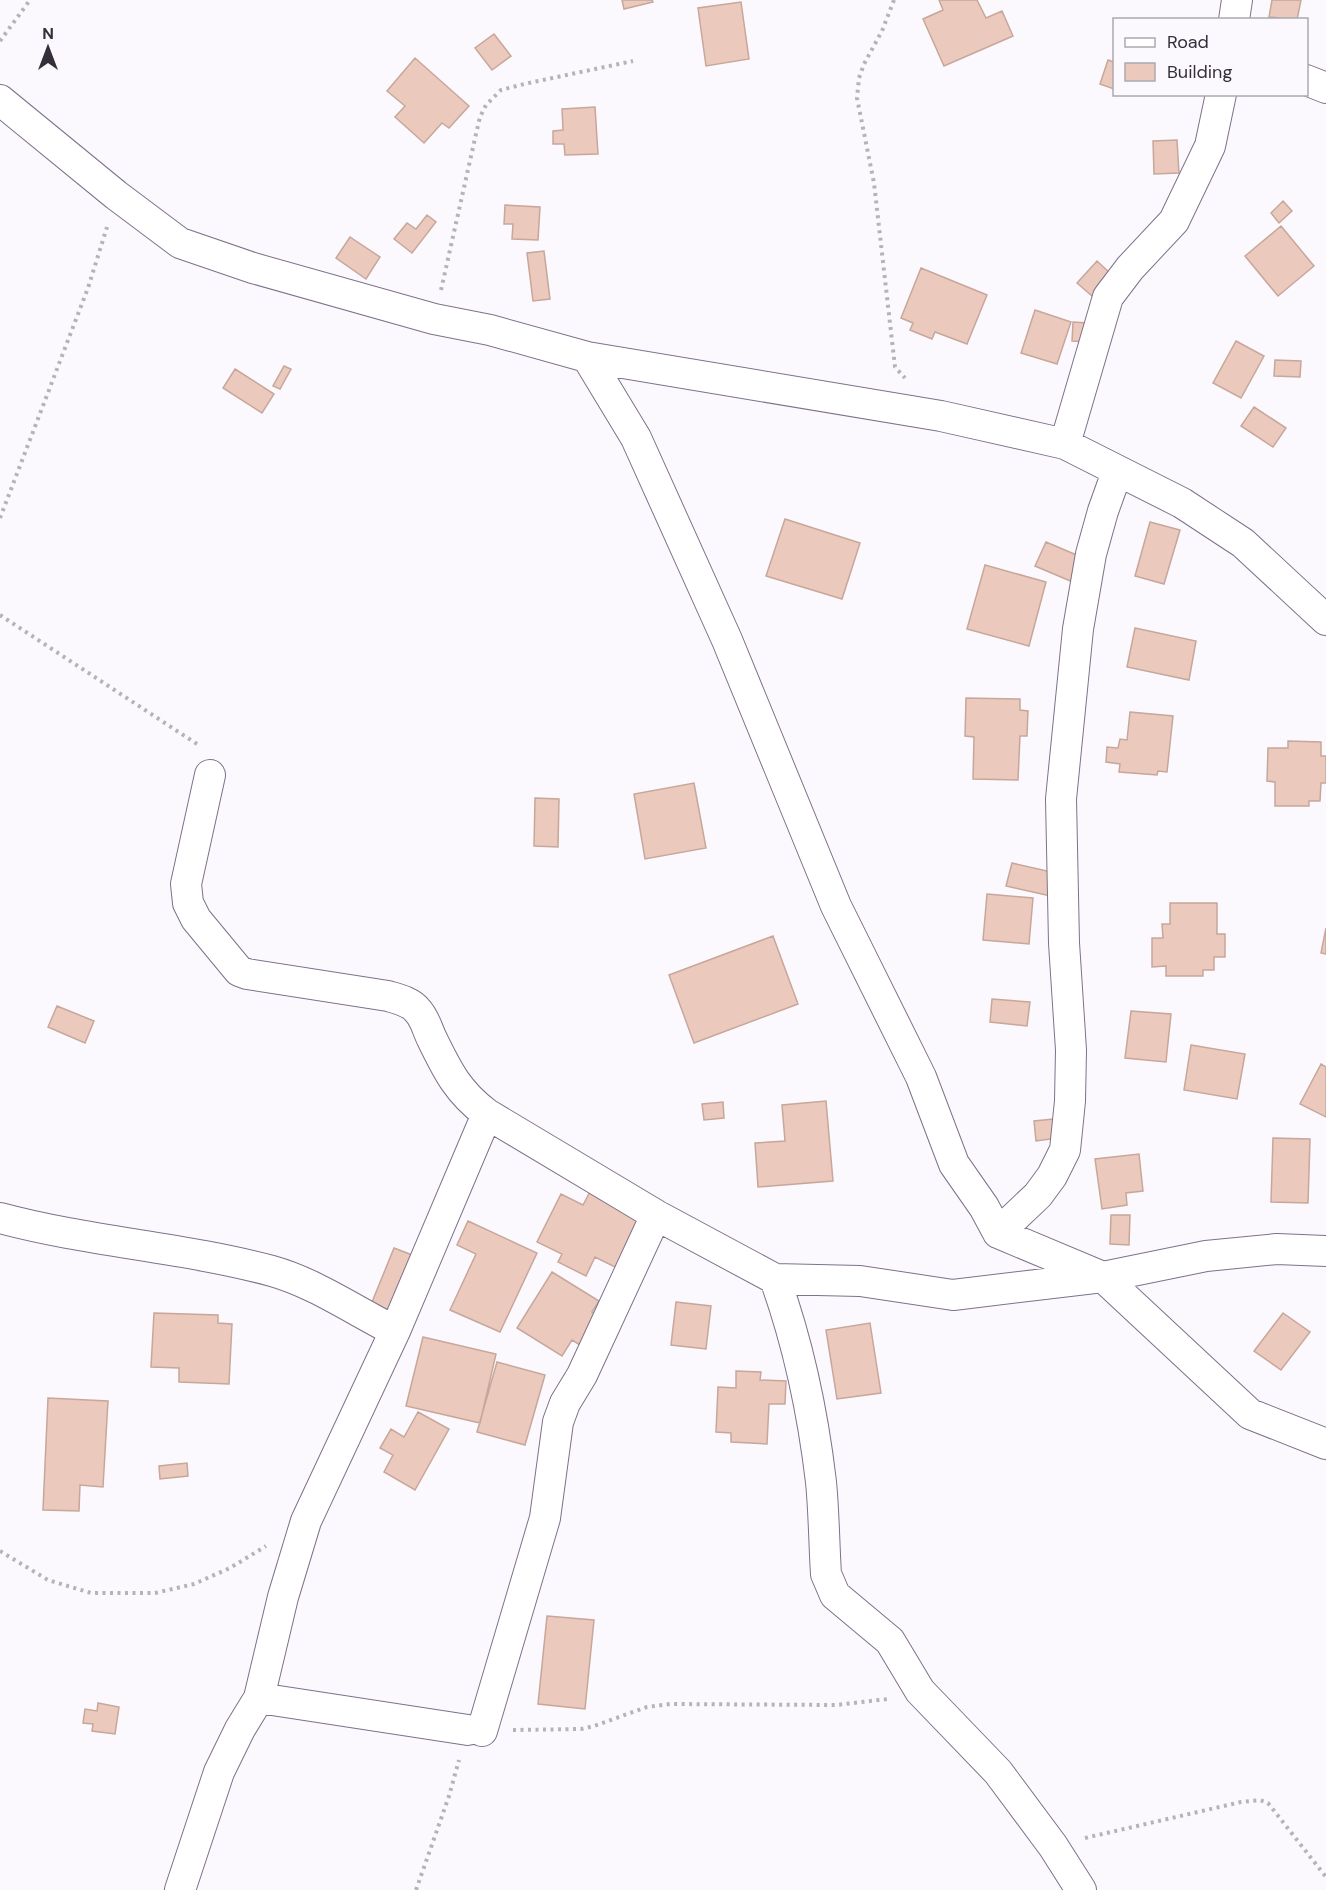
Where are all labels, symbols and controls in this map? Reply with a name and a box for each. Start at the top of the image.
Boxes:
north arrow [18,18,78,78]
legend [1113,18,1308,96]
text: N [42,23,54,44]
text: Road [1167,30,1209,54]
text: Building [1167,60,1232,84]

